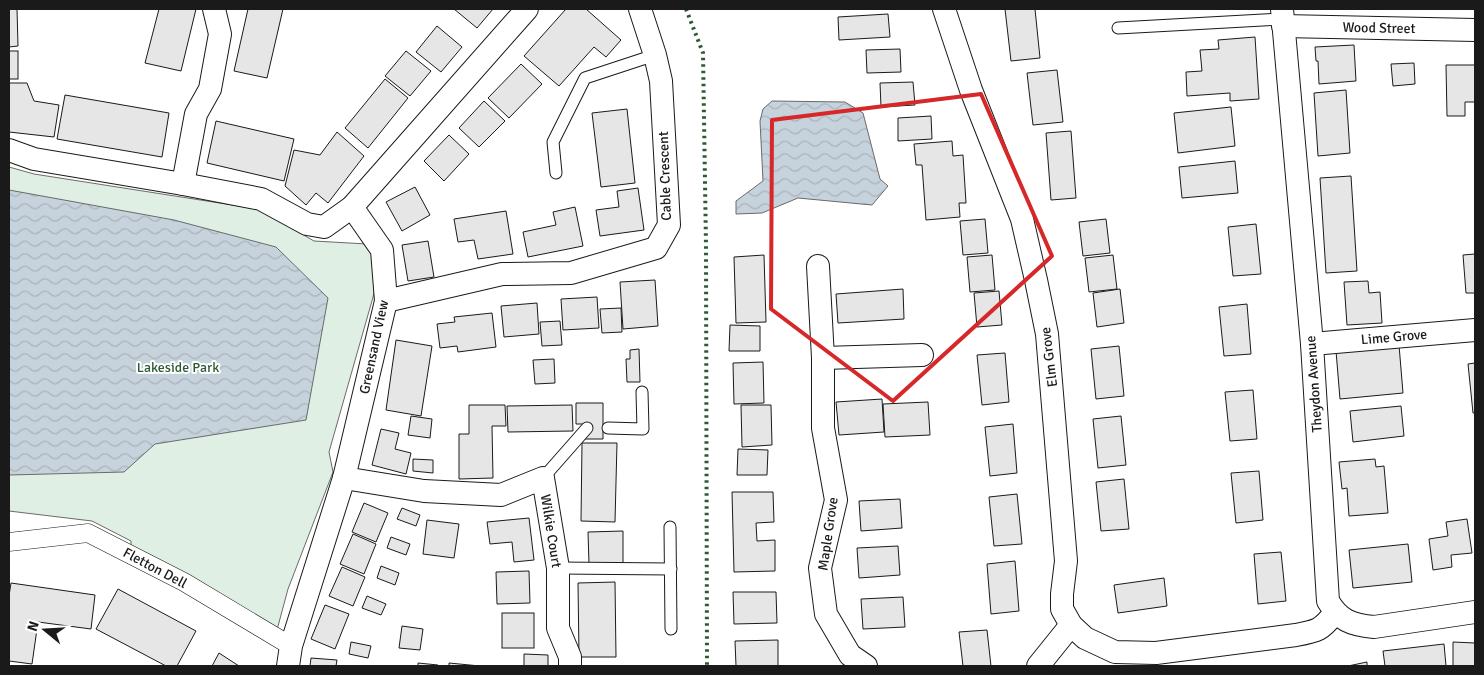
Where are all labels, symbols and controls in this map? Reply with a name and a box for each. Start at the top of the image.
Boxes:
street label: Wood Street [1342,19,1416,37]
street label: Cable Crescent [655,131,675,221]
street label: Greensand View [356,298,392,396]
street label: Elm Grove [1037,326,1061,388]
street label: Lime Grove [1360,326,1428,348]
street label: Theydon Avenue [1302,335,1326,433]
park label: Lakeside Park [137,359,219,376]
street label: Wilkie Court [537,493,565,569]
street label: Maple Grove [814,496,842,572]
street label: Fletton Dell [120,544,190,592]
north arrow [20,605,70,655]
text: N [24,619,43,633]

